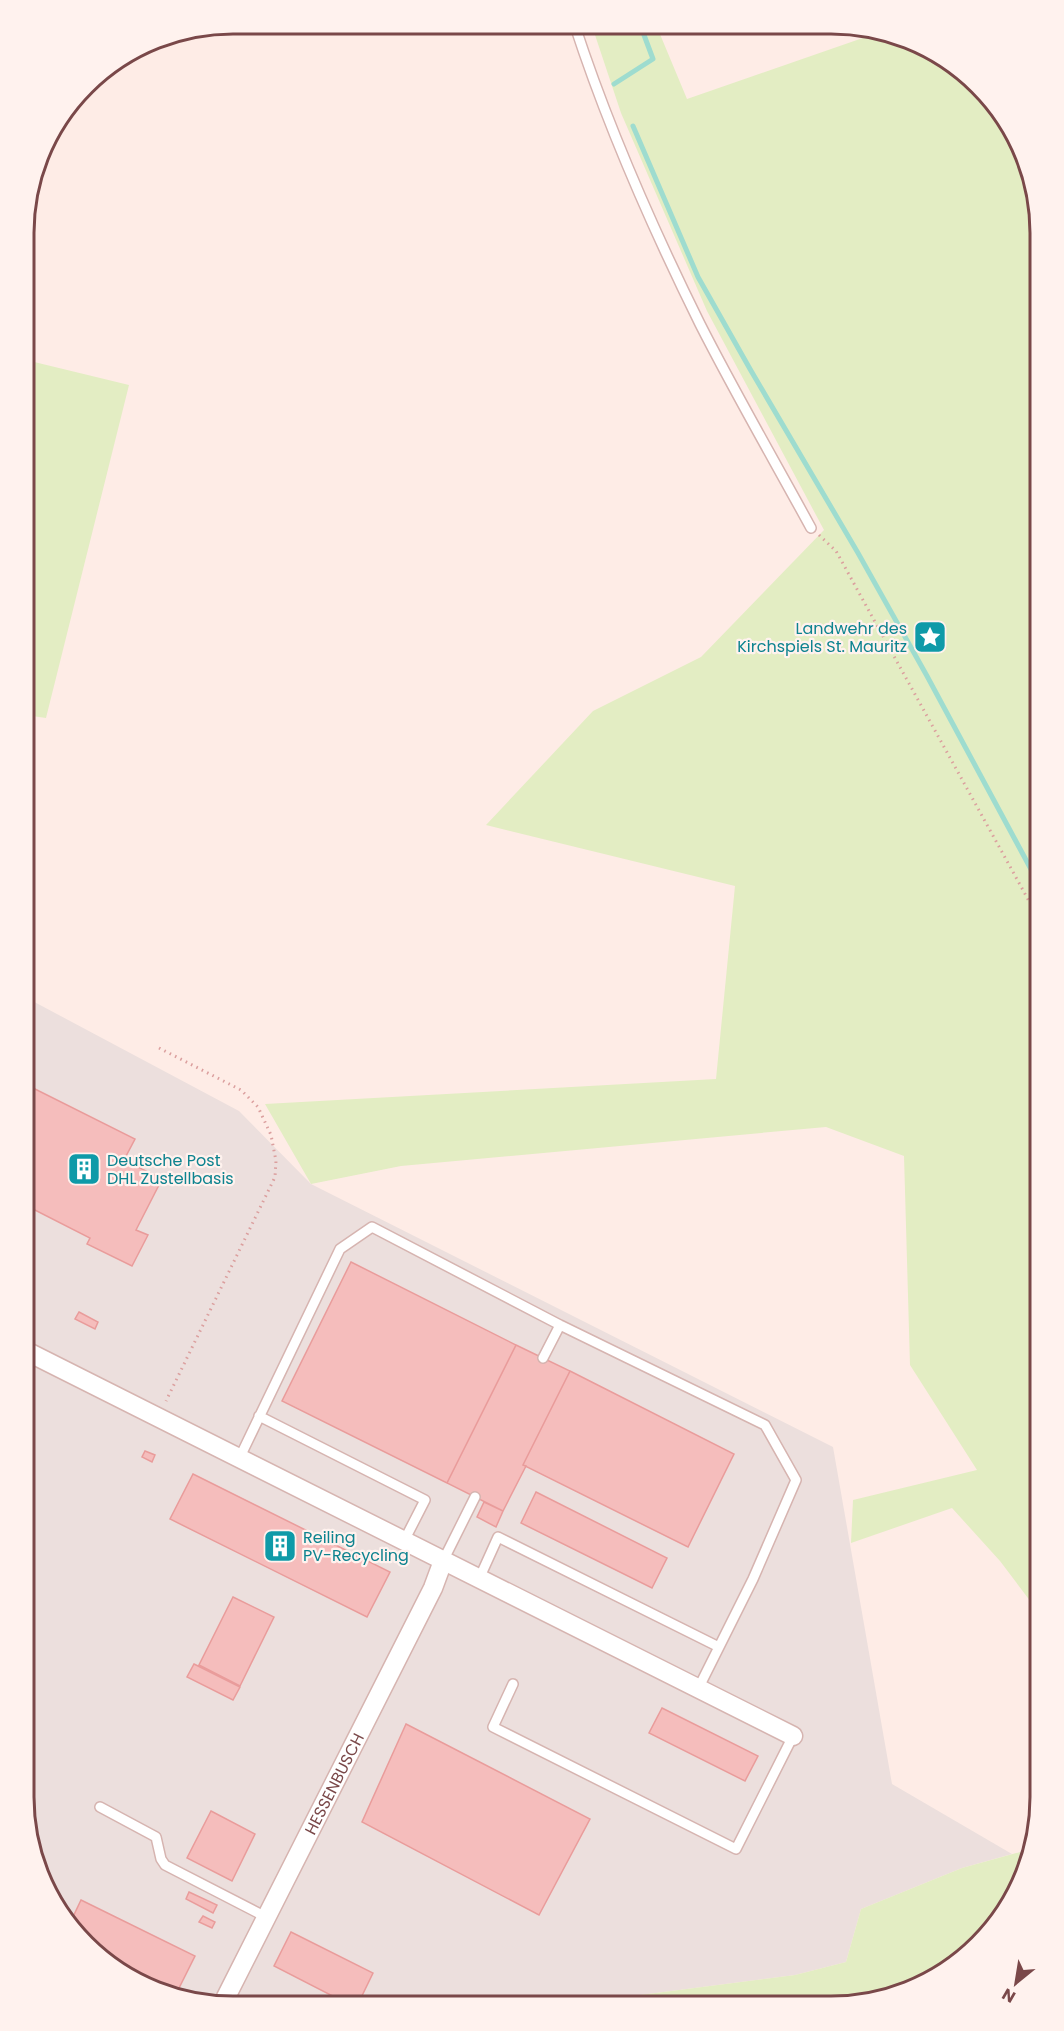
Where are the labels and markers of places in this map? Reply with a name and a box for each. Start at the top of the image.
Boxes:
place label: Landwehr des Kirchspiels St. Mauritz [737,617,907,658]
place icon: Landwehr des Kirchspiels St. Mauritz [912,619,948,655]
place label: Deutsche Post DHL Zustellbasis [107,1149,234,1190]
building icon: Deutsche Post DHL Zustellbasis [66,1151,102,1187]
place label: Reiling PV-Recycling [303,1526,409,1567]
building icon: Reiling PV-Recycling [262,1528,298,1564]

